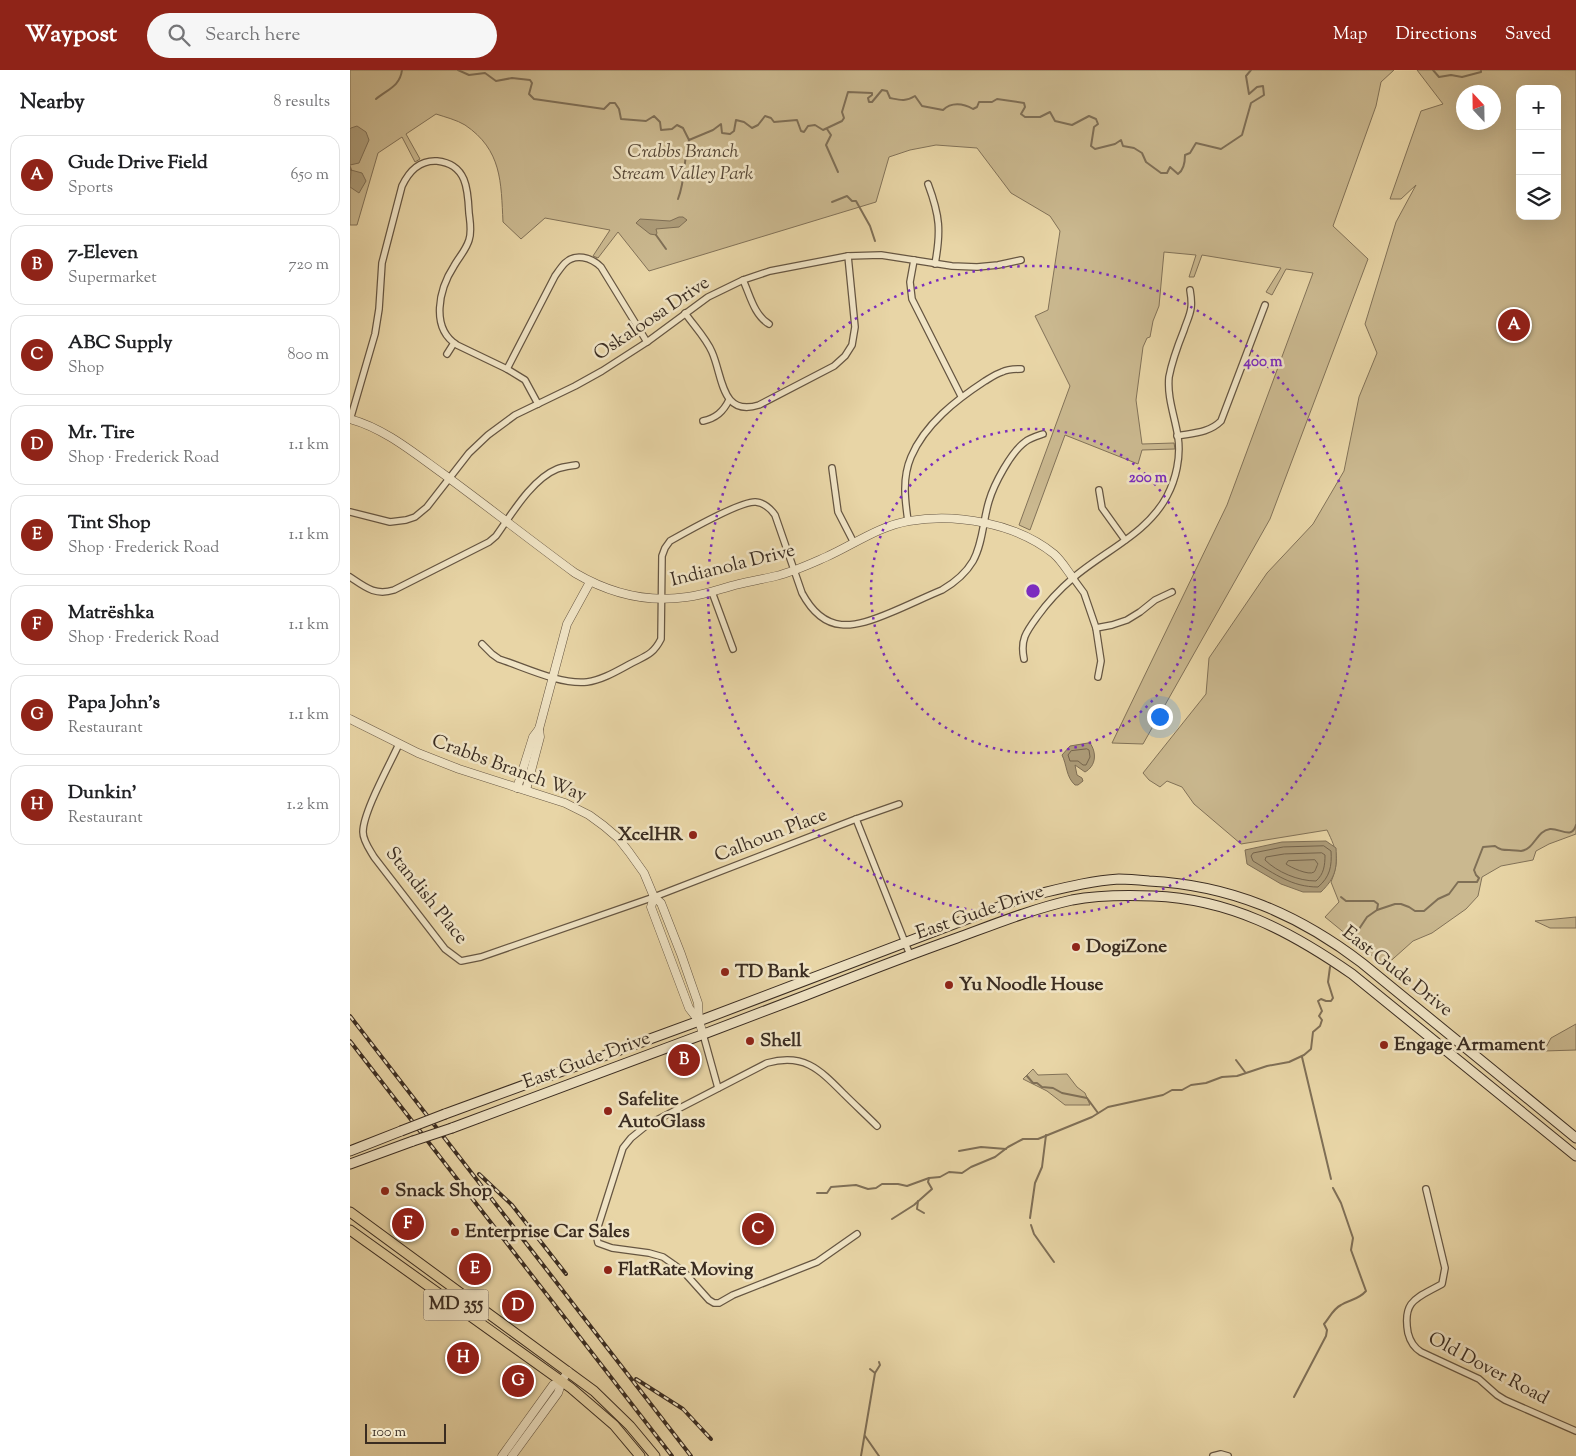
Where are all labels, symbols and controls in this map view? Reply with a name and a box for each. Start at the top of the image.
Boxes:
search box [147,13,497,58]
text: Waypost [25,18,117,52]
icon: search [165,21,193,49]
text: Search here [205,22,300,49]
text: Map [1333,22,1368,48]
text: Directions [1396,22,1477,48]
text: Saved [1505,22,1551,48]
north arrow [1456,85,1501,130]
map controls [1516,85,1561,220]
button: + [1516,85,1561,130]
text: Nearby [20,88,85,118]
text: 8 results [274,91,330,114]
button: − [1516,130,1561,175]
park label: Crabbs Branch Stream Valley Park [613,139,754,188]
text: Gude Drive Field [68,150,208,177]
text: A [31,164,44,187]
text: 650 m [290,164,329,187]
button: layers [1516,175,1561,220]
text: Sports [68,177,113,200]
text: 7-Eleven [68,240,138,267]
text: B [32,254,42,277]
text: 720 m [289,254,329,277]
text: Supermarket [68,267,157,290]
street label: Oskaloosa Drive [589,270,715,368]
pin: A [1498,306,1530,344]
text: ABC Supply [68,330,172,357]
text: C [31,344,43,367]
text: 800 m [287,344,329,367]
text: 400 m [1243,352,1283,373]
text: Shop [68,357,104,380]
text: Mr. Tire [68,420,135,447]
text: D [31,434,43,457]
text: 1.1 km [289,434,329,457]
text: Shop · Frederick Road [68,447,219,470]
text: 200 m [1129,468,1168,489]
text: Tint Shop [68,510,150,537]
text: E [32,524,42,547]
text: 1.1 km [289,524,329,547]
text: Shop · Frederick Road [68,537,219,560]
street label: Indianola Drive [668,537,798,595]
centre of rings [1024,582,1042,600]
text: Matrëshka [68,600,154,627]
text: F [33,614,41,637]
text: 1.1 km [289,614,329,637]
text: Shop · Frederick Road [68,627,219,650]
text: Papa John's [68,690,160,717]
text: G [30,704,44,727]
text: 1.1 km [289,704,329,727]
your location [1147,704,1173,730]
text: Restaurant [68,717,143,740]
street label: Crabbs Branch Way [428,728,591,810]
text: Dunkin' [68,780,137,807]
text: H [31,794,43,817]
text: 1.2 km [287,794,329,817]
street label: Calhoun Place [711,802,831,870]
text: Restaurant [68,807,143,830]
place label: XcelHR [618,822,683,849]
marker: XcelHR [687,829,699,841]
street label: Standish Place [378,842,474,951]
street label: East Gude Drive [912,878,1048,948]
street label: East Gude Drive [1336,920,1458,1024]
place label: DogiZone [1086,934,1167,961]
marker: DogiZone [1070,941,1082,953]
place label: TD Bank [735,959,810,986]
marker: TD Bank [719,966,731,978]
place label: Yu Noodle House [959,972,1103,999]
marker: Yu Noodle House [943,979,955,991]
street label: East Gude Drive [519,1025,655,1097]
place label: Shell [760,1028,802,1055]
place label: Engage Armament [1394,1032,1545,1059]
marker: Shell [744,1035,756,1047]
marker: Engage Armament [1378,1039,1390,1051]
pin: B [668,1041,700,1079]
place label: Safelite AutoGlass [618,1087,706,1136]
marker: Safelite AutoGlass [602,1105,614,1117]
place label: Snack Shop [395,1178,492,1205]
marker: Snack Shop [379,1185,391,1197]
pin: F [392,1205,424,1243]
pin: C [742,1210,774,1248]
place label: Enterprise Car Sales [465,1219,630,1246]
marker: Enterprise Car Sales [449,1226,461,1238]
pin: E [459,1250,491,1288]
place label: FlatRate Moving [618,1257,754,1284]
marker: FlatRate Moving [602,1264,614,1276]
pin: D [502,1287,534,1325]
road number: MD 355 [424,1290,488,1320]
street label: Old Dover Road [1423,1326,1553,1412]
pin: H [447,1339,479,1377]
pin: G [502,1362,534,1400]
scale bar [365,1421,446,1444]
text: 100 m [372,1423,406,1443]

